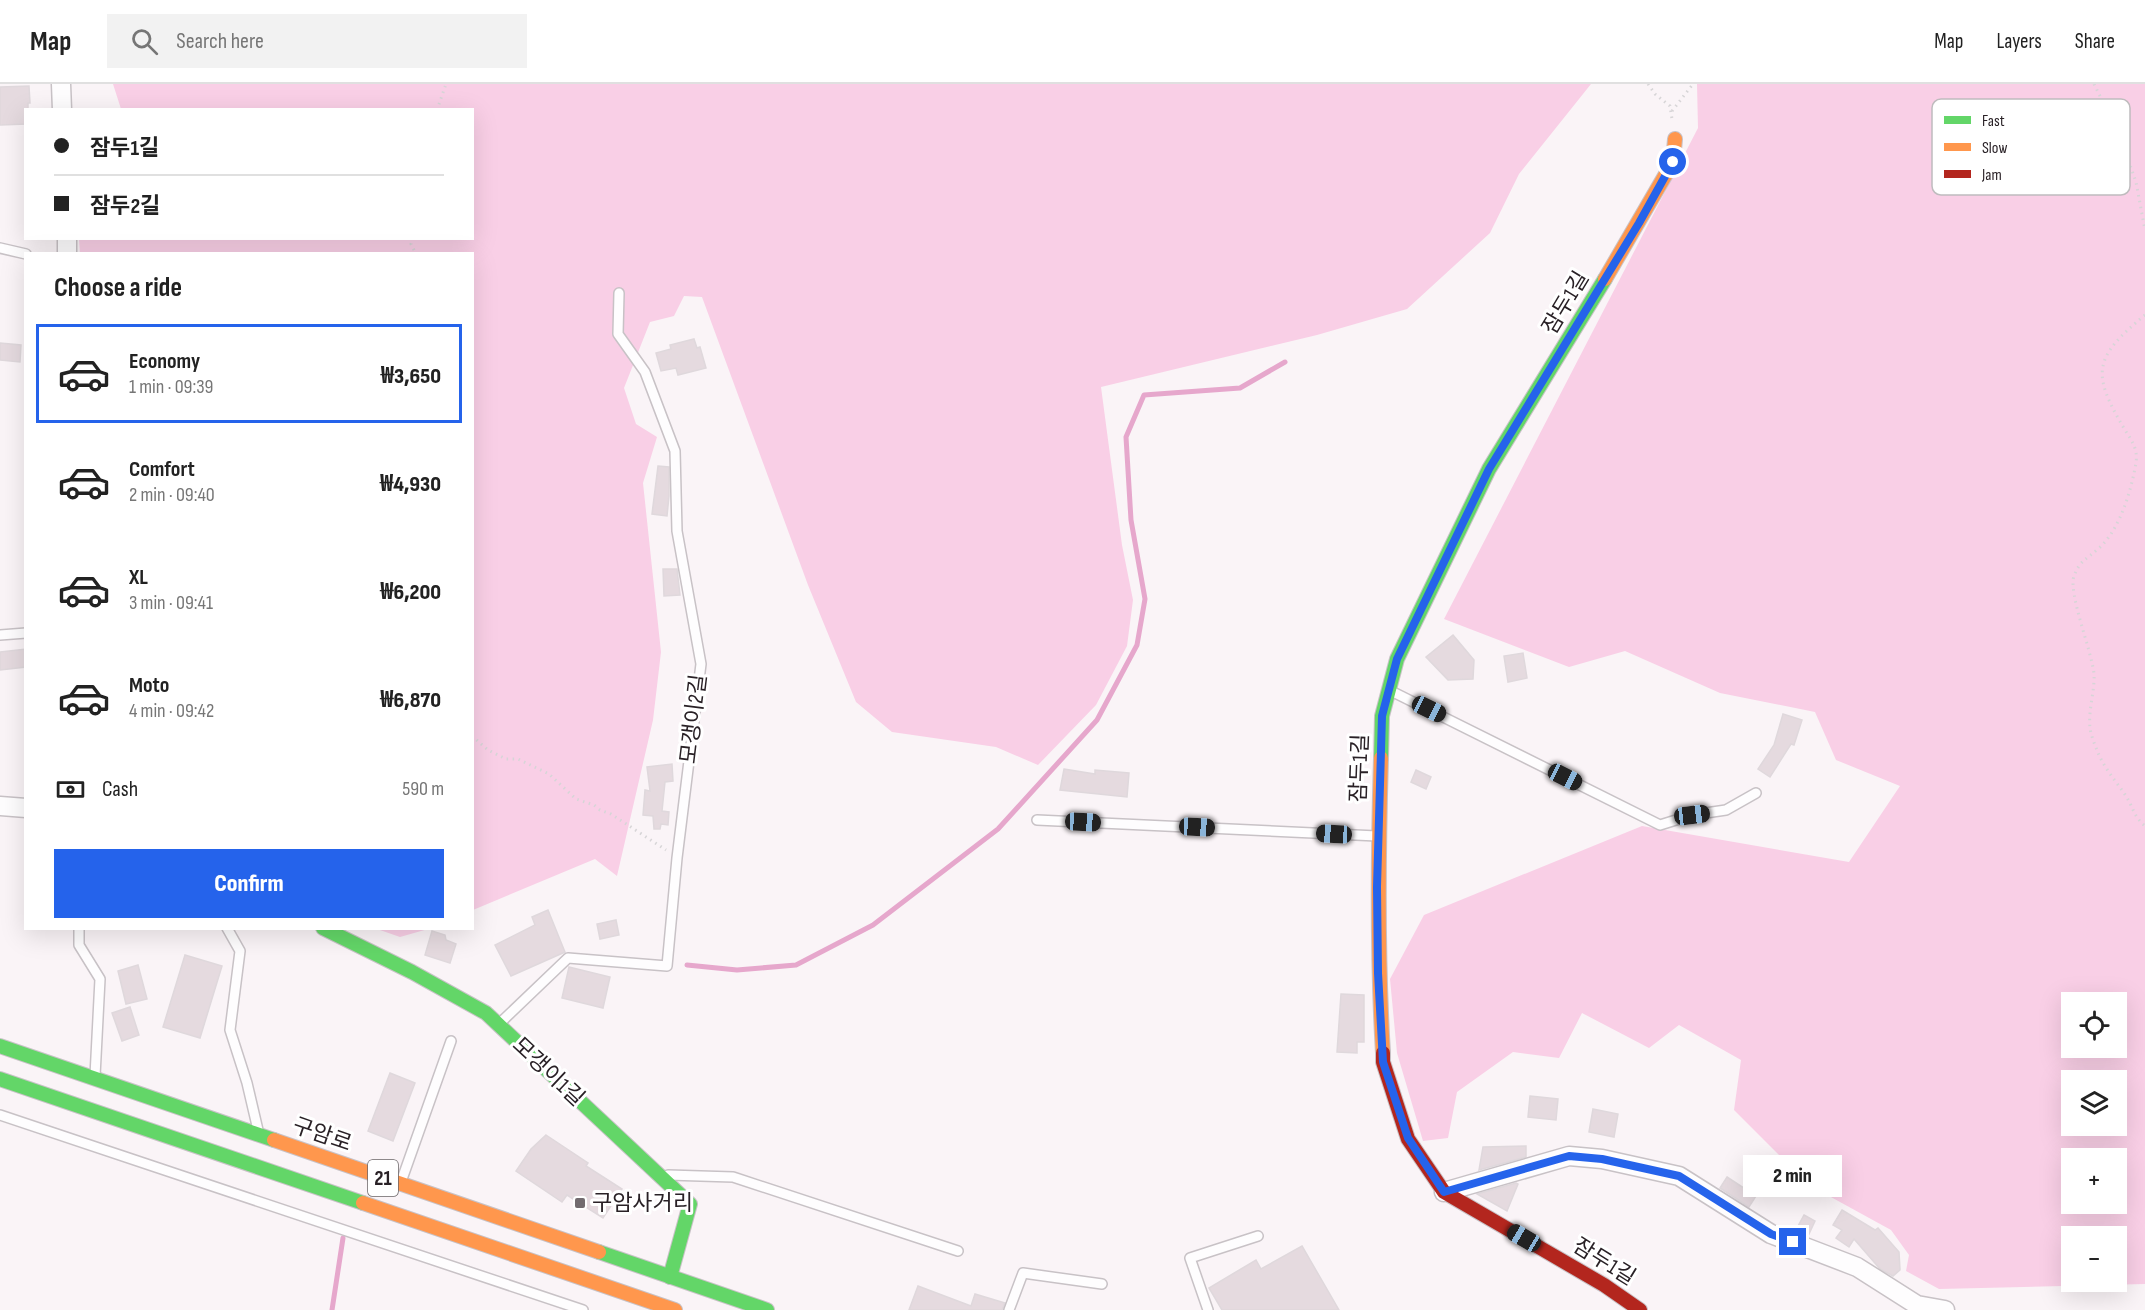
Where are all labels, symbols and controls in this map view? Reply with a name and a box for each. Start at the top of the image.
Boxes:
search box [107,14,527,68]
text: Map [30,25,71,58]
icon: search [128,25,161,58]
text: Search here [176,28,264,55]
text: Map [1934,29,1963,54]
text: Layers [1996,29,2042,54]
text: Share [2075,29,2115,54]
legend [1932,99,2130,195]
text: Fast [1982,112,2005,131]
text: 잠두1길 [90,135,159,162]
text: Slow [1982,139,2007,158]
route start [1659,148,1686,175]
text: Jam [1981,166,2002,185]
text: 잠두2길 [90,193,160,220]
street label: 잠두1길 [1537,267,1595,339]
text: Choose a ride [54,272,182,304]
icon: car [57,347,111,401]
text: Economy [129,348,200,375]
text: ₩3,650 [381,363,441,390]
text: 1 min · 09:39 [129,375,213,399]
icon: car [57,455,111,509]
text: Comfort [129,456,195,483]
text: ₩4,930 [380,471,441,498]
text: 2 min · 09:40 [129,483,215,507]
icon: car [57,563,111,617]
text: XL [129,564,148,591]
text: ₩6,200 [380,579,441,606]
text: 3 min · 09:41 [129,591,213,615]
icon: car [57,671,111,725]
text: Moto [129,672,169,699]
street label: 모갱이2길 [675,673,713,765]
text: ₩6,870 [380,687,441,714]
car [1409,693,1449,725]
text: 4 min · 09:42 [129,699,214,723]
street label: 잠두1길 [1345,733,1375,803]
car [1545,761,1585,793]
icon: cash [54,773,87,806]
text: Cash [102,776,138,803]
text: 590 m [402,777,444,801]
car [1673,804,1711,826]
car [1065,812,1101,832]
car [1179,817,1215,837]
car [1316,824,1352,844]
button: Confirm [54,849,444,918]
map controls [2061,992,2127,1292]
button: locate [2061,992,2127,1058]
street label: 모갱이1길 [506,1032,590,1112]
button: layers [2061,1070,2127,1136]
street label: 구암로 [289,1112,355,1158]
button: + [2061,1148,2127,1214]
callout: 2 min [1744,1155,1842,1197]
road number: 21 [368,1160,398,1196]
text: 2 min [1773,1164,1812,1188]
place label: 구암사거리 [592,1190,693,1217]
marker: 구암사거리 [573,1196,587,1210]
car [1504,1221,1544,1255]
button: − [2061,1226,2127,1292]
route end [1779,1228,1806,1255]
street label: 잠두1길 [1568,1232,1640,1292]

